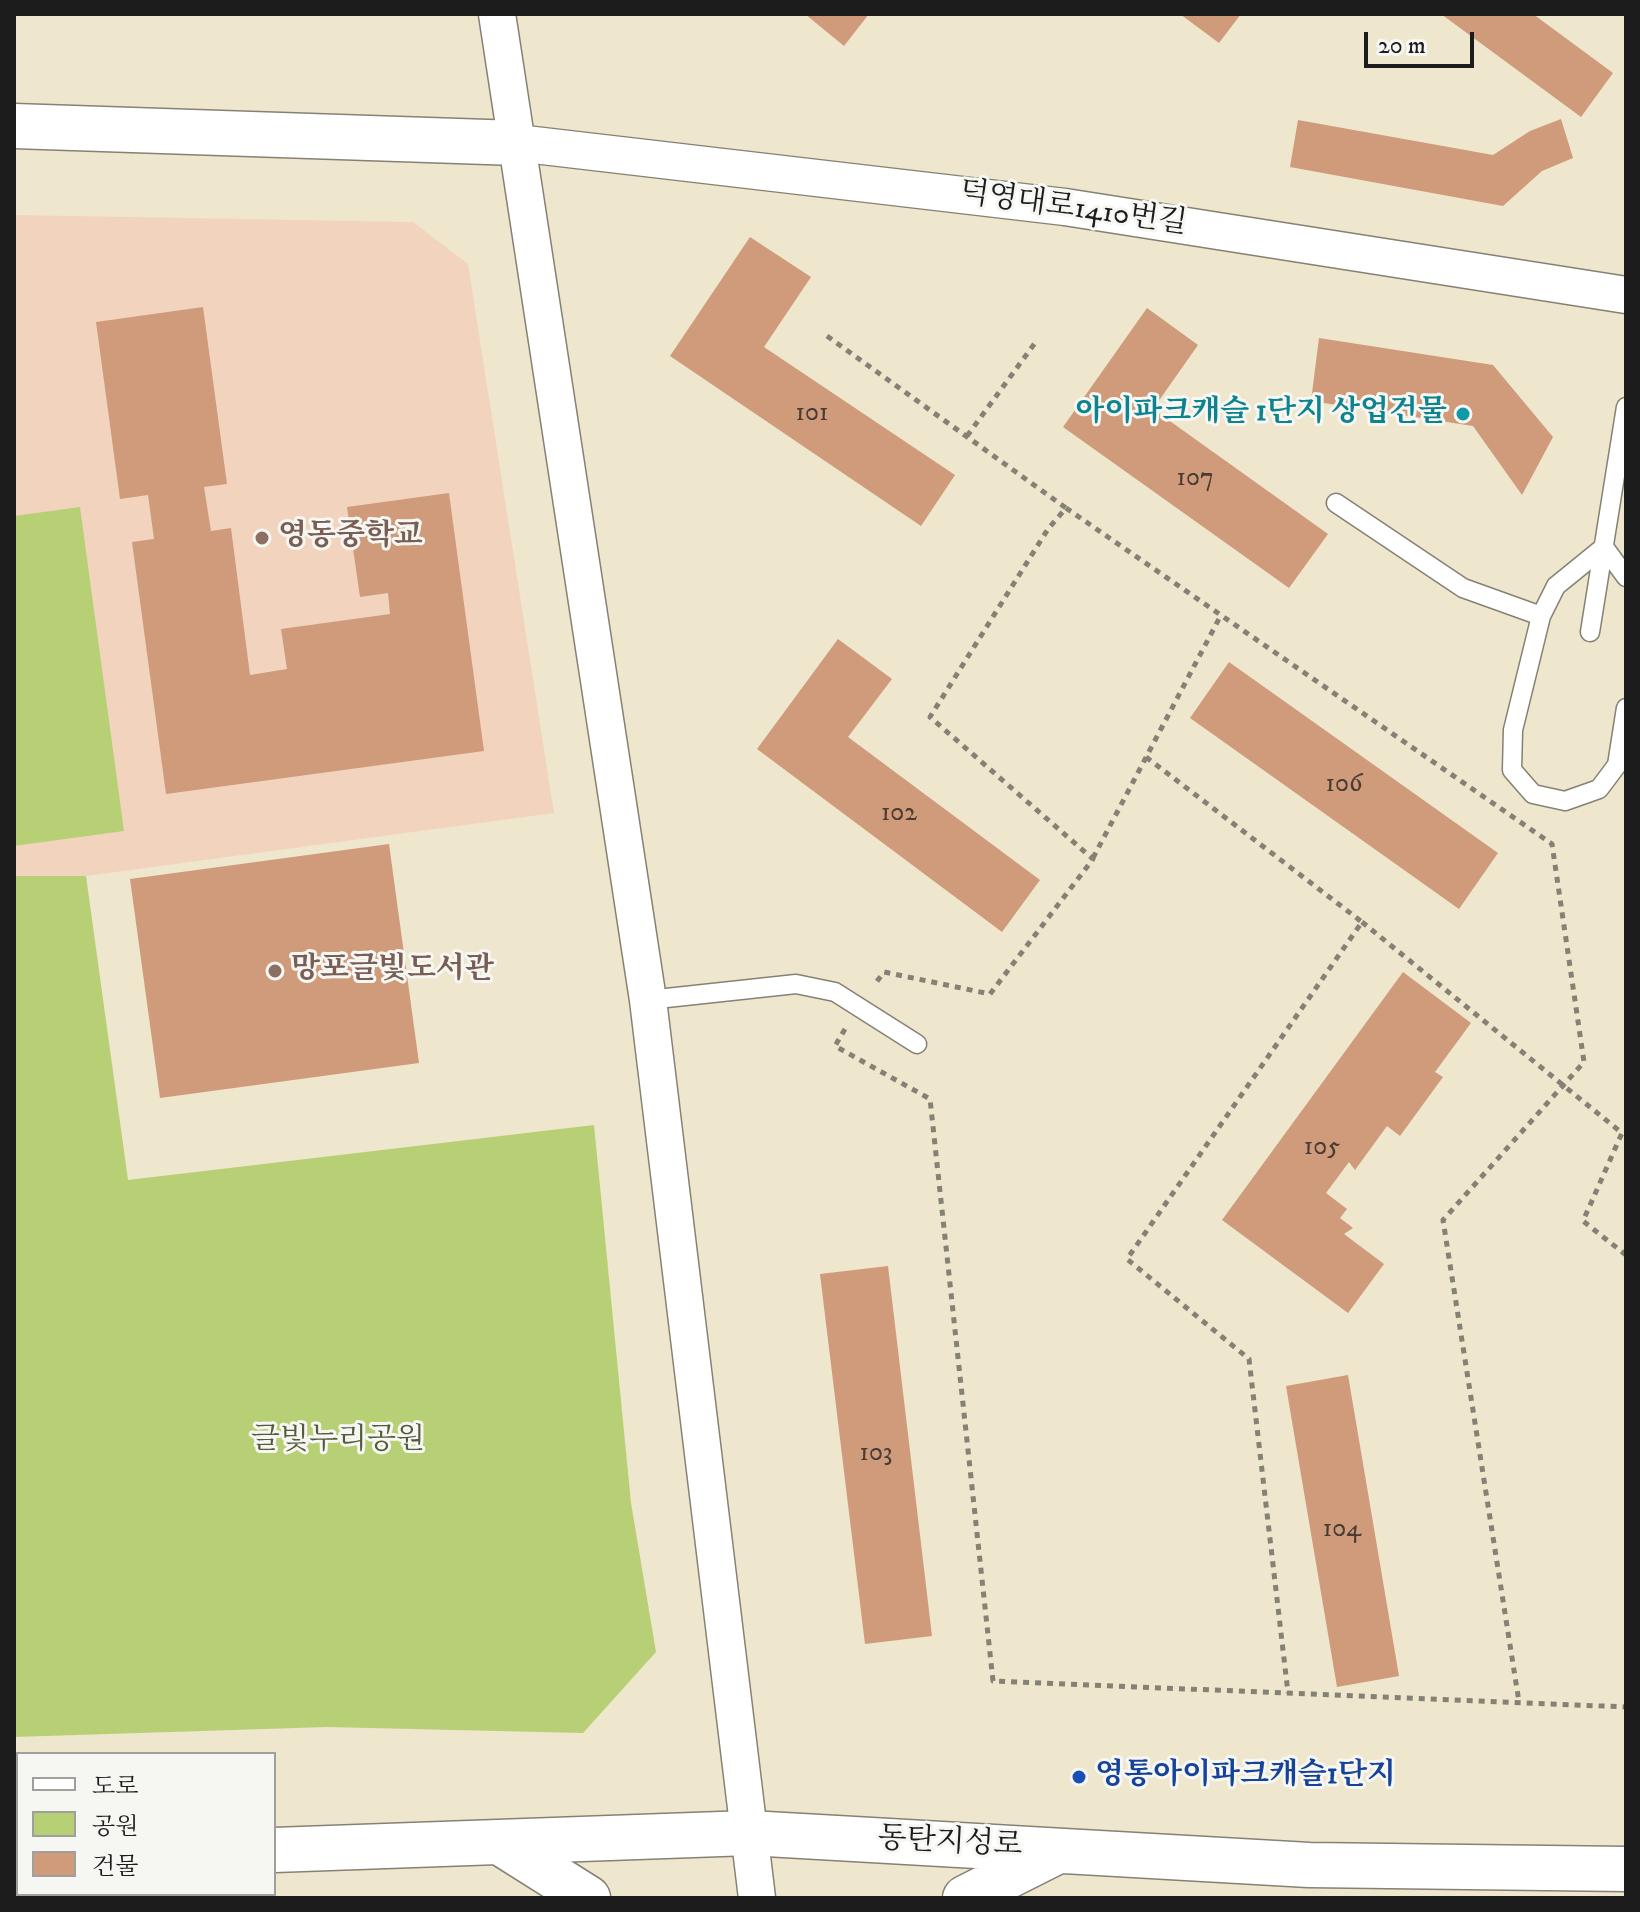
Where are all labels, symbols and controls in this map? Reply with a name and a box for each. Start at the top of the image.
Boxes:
scale bar [1368,16,1478,66]
text: 20 m [1378,31,1426,61]
street label: 덕영대로1410번길 [957,176,1189,244]
place label: 아이파크캐슬 1단지 상업건물 [1075,396,1447,432]
house number: 101 [796,399,828,431]
marker: 아이파크캐슬 1단지 상업건물 [1454,405,1472,423]
house number: 107 [1176,464,1214,496]
place label: 영동중학교 [278,520,423,556]
marker: 영동중학교 [253,529,271,547]
house number: 106 [1326,770,1362,802]
house number: 102 [881,799,917,831]
place label: 망포글빛도서관 [291,953,494,989]
marker: 망포글빛도서관 [266,962,284,980]
house number: 105 [1304,1133,1340,1165]
park label: 글빛누리공원 [251,1424,425,1460]
house number: 103 [859,1439,893,1471]
house number: 104 [1323,1515,1361,1547]
legend [16,1752,276,1896]
place label: 영통아이파크캐슬1단지 [1095,1759,1396,1795]
marker: 영통아이파크캐슬1단지 [1070,1768,1088,1786]
text: 도로 [92,1772,138,1802]
text: 공원 [92,1812,138,1842]
street label: 동탄지성로 [877,1822,1023,1866]
text: 건물 [92,1852,138,1882]

